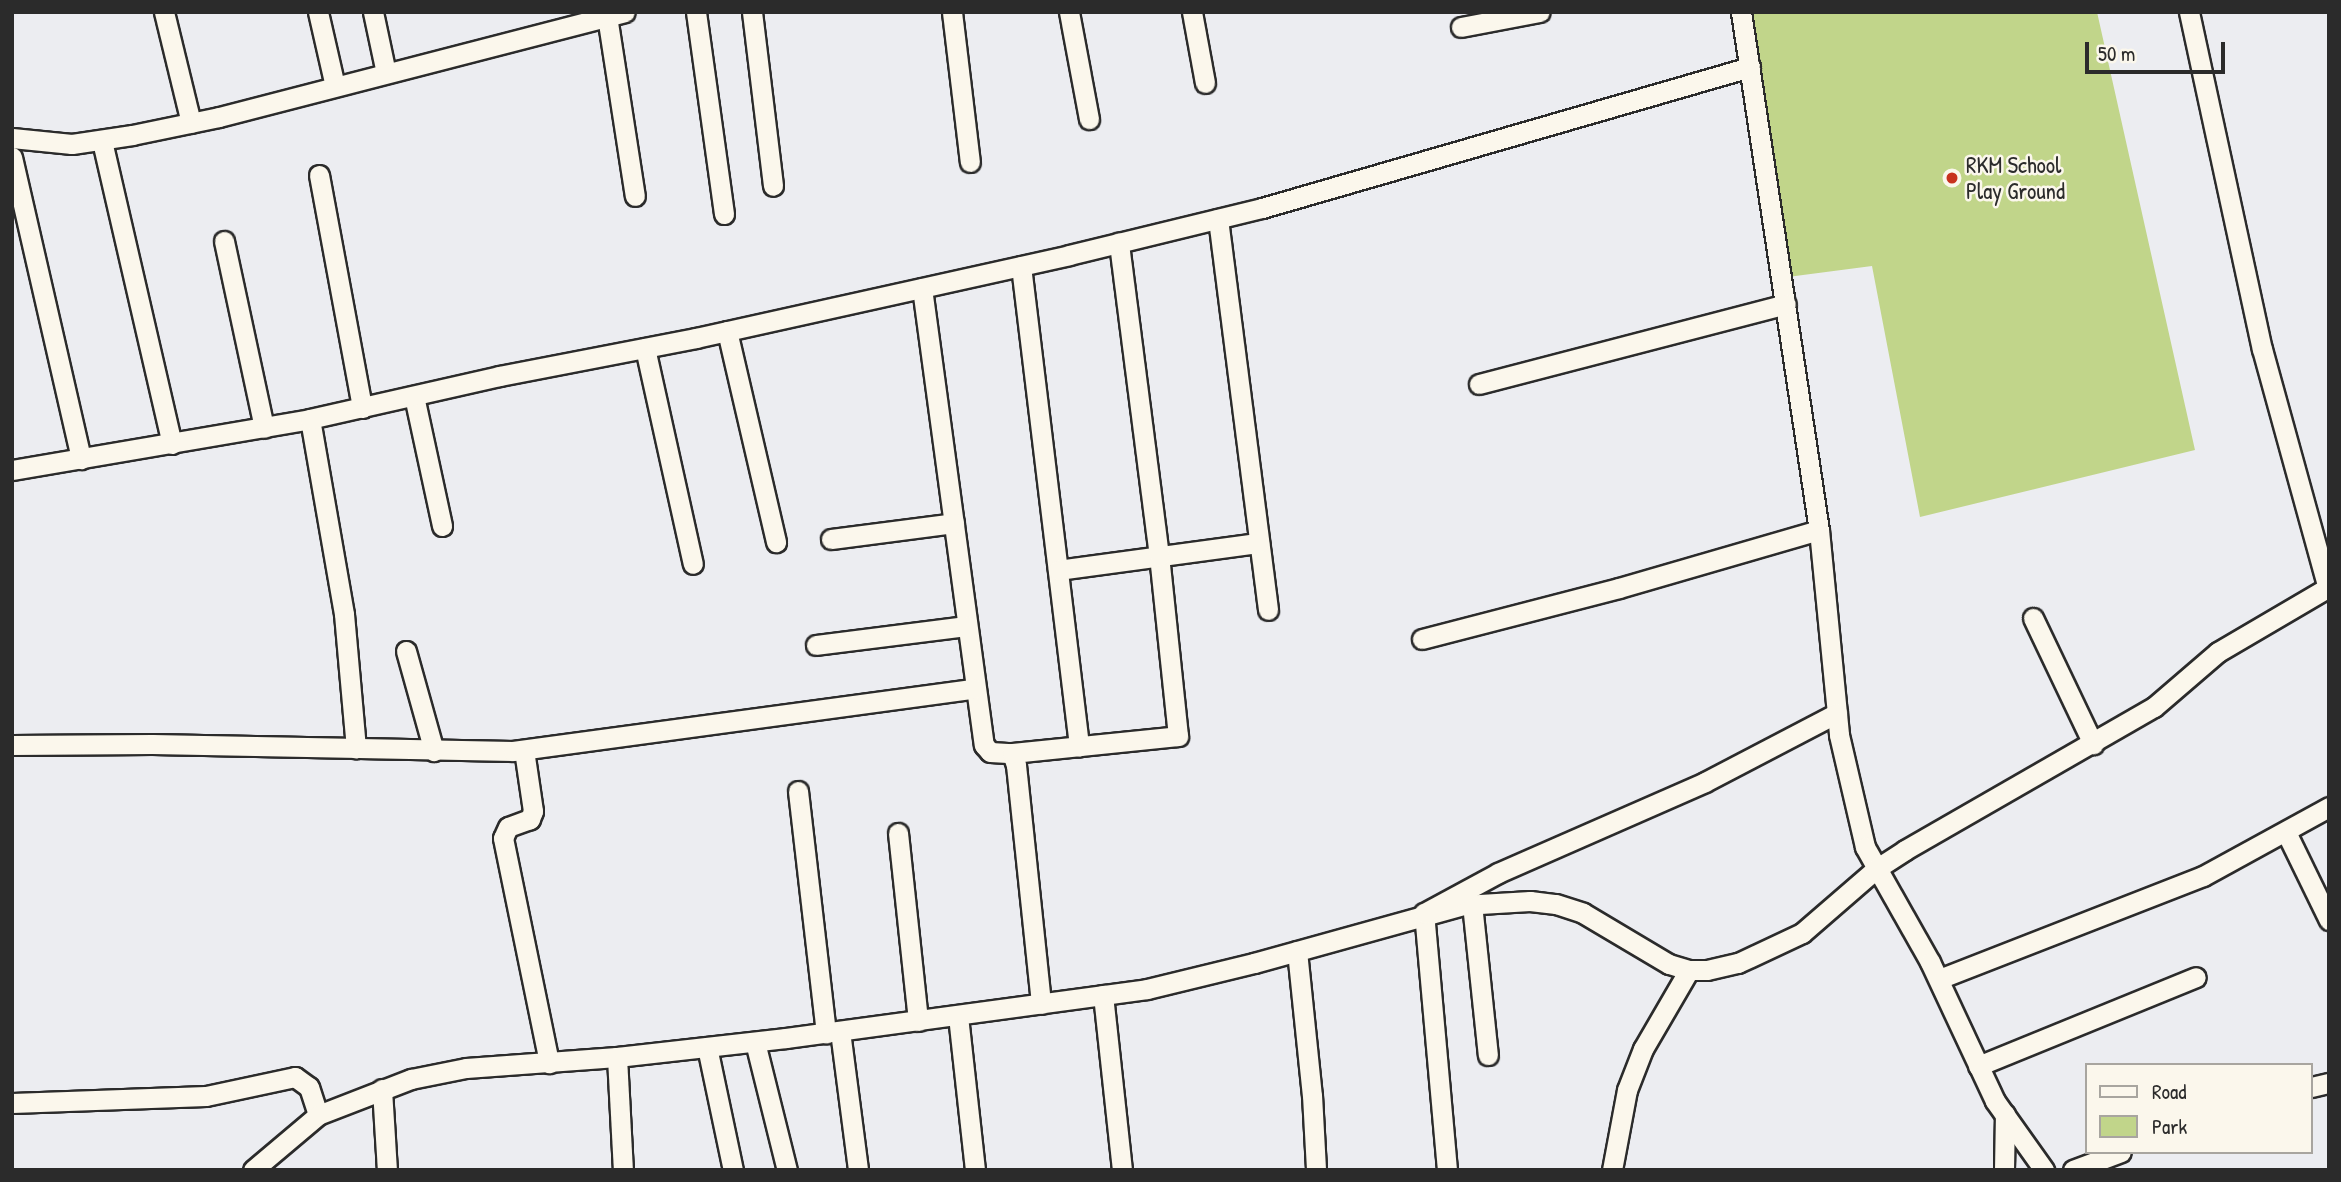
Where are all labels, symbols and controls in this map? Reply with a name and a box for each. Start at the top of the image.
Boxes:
scale bar [2089,28,2229,72]
text: 50 m [2098,39,2135,68]
place label: RKM School Play Ground [1966,151,2065,205]
marker: RKM School Play Ground [1944,170,1960,186]
legend [2086,1063,2313,1154]
text: Road [2152,1077,2186,1106]
text: Park [2152,1112,2187,1141]

